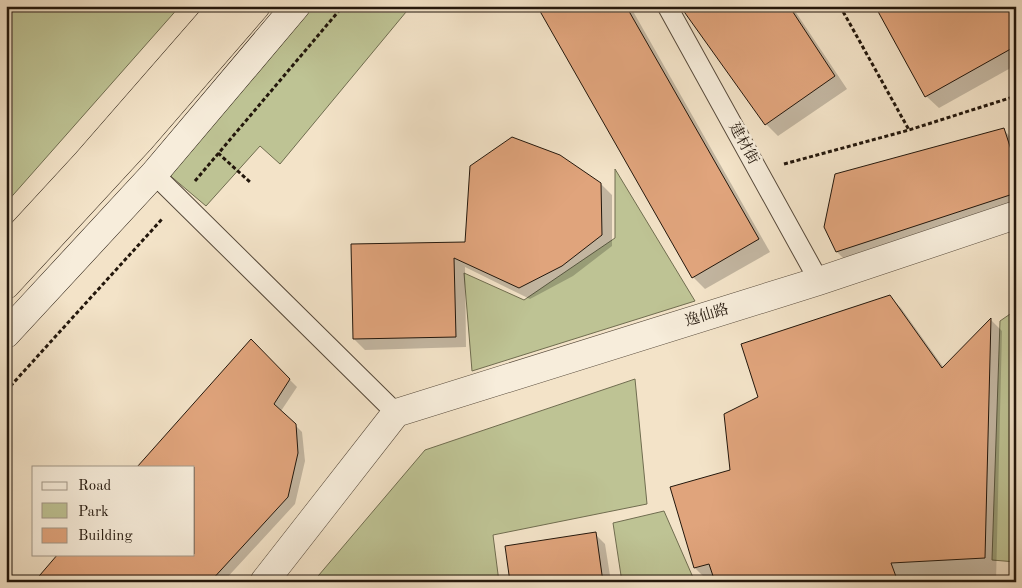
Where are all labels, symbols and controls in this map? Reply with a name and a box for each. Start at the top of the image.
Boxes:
street label: 建材街 [726,120,762,167]
street label: 逸仙路 [683,300,731,330]
legend [32,466,195,556]
text: Road [78,479,112,494]
text: Park [78,505,109,520]
text: Building [78,529,133,544]

